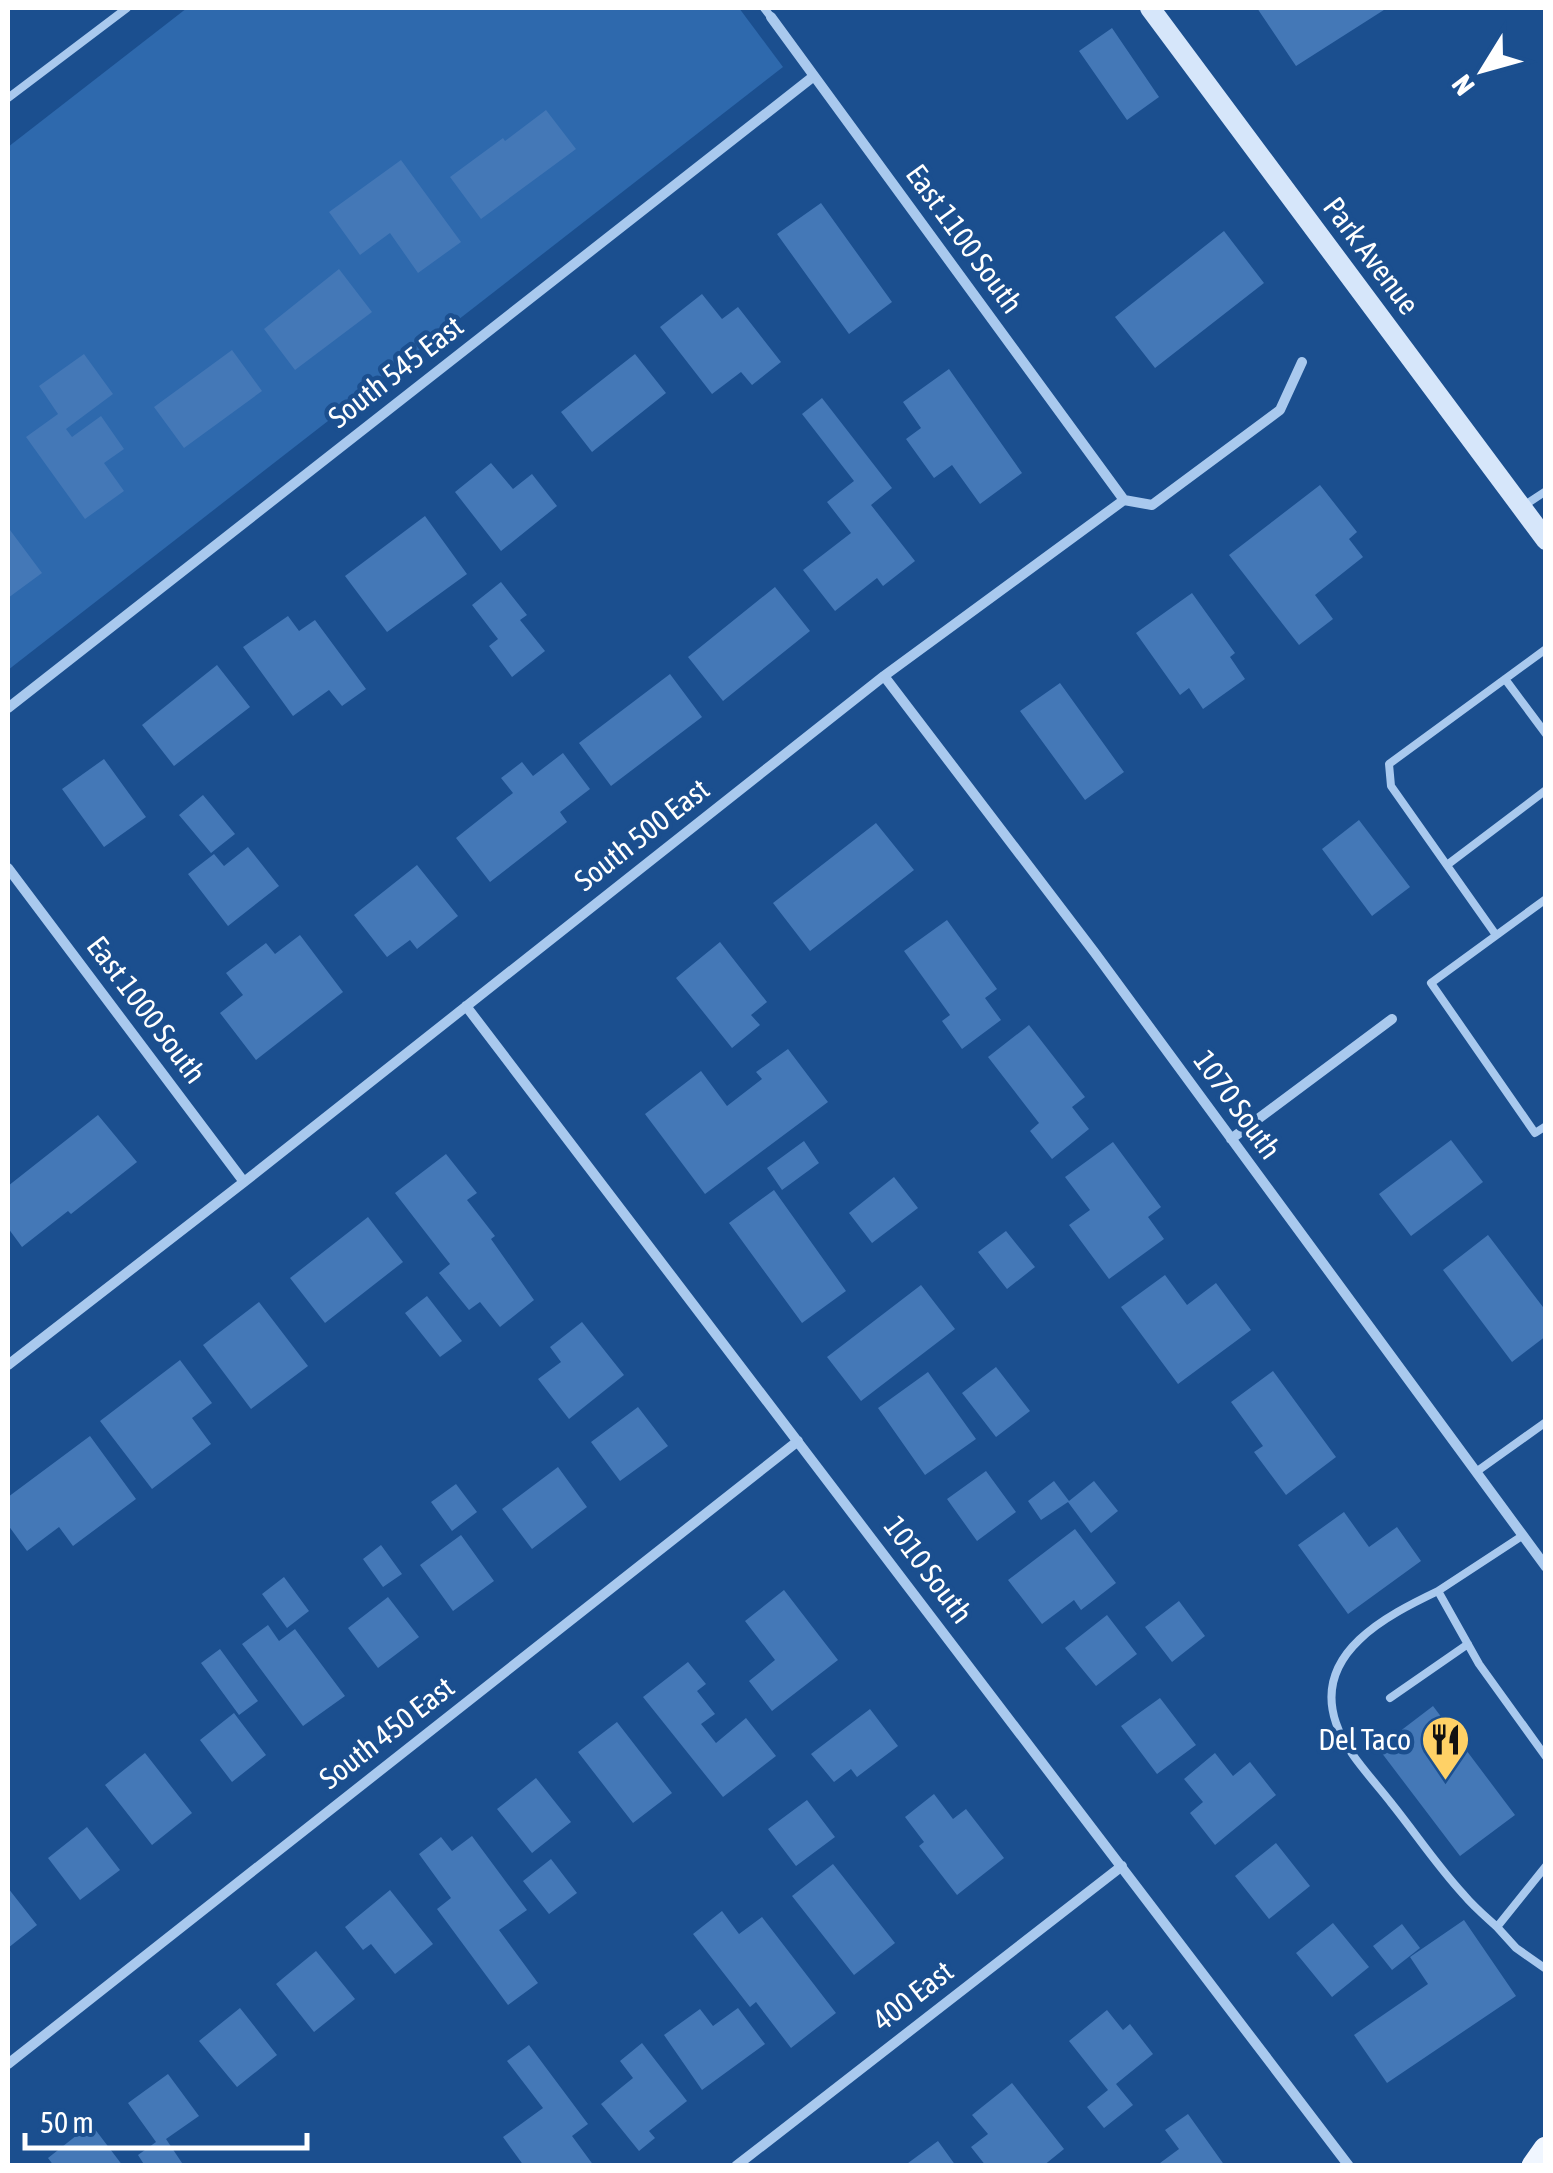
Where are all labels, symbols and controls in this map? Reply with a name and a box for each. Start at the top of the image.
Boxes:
north arrow [1433,20,1533,120]
text: N [1445,69,1481,101]
street label: East 1100 South [900,158,1030,319]
street label: Park Avenue [1317,190,1427,320]
street label: South 545 East [322,308,469,434]
street label: South 500 East [568,771,715,897]
street label: East 1000 South [81,929,213,1089]
street label: 1070 South [1187,1044,1288,1165]
street label: 1010 South [878,1509,980,1630]
street label: South 450 East [313,1669,460,1795]
restaurant icon: Del Taco [1420,1714,1472,1782]
place label: Del Taco [1318,1722,1411,1756]
street label: 400 East [866,1953,959,2037]
scale bar [25,2088,308,2150]
text: 50 m [40,2105,94,2139]

